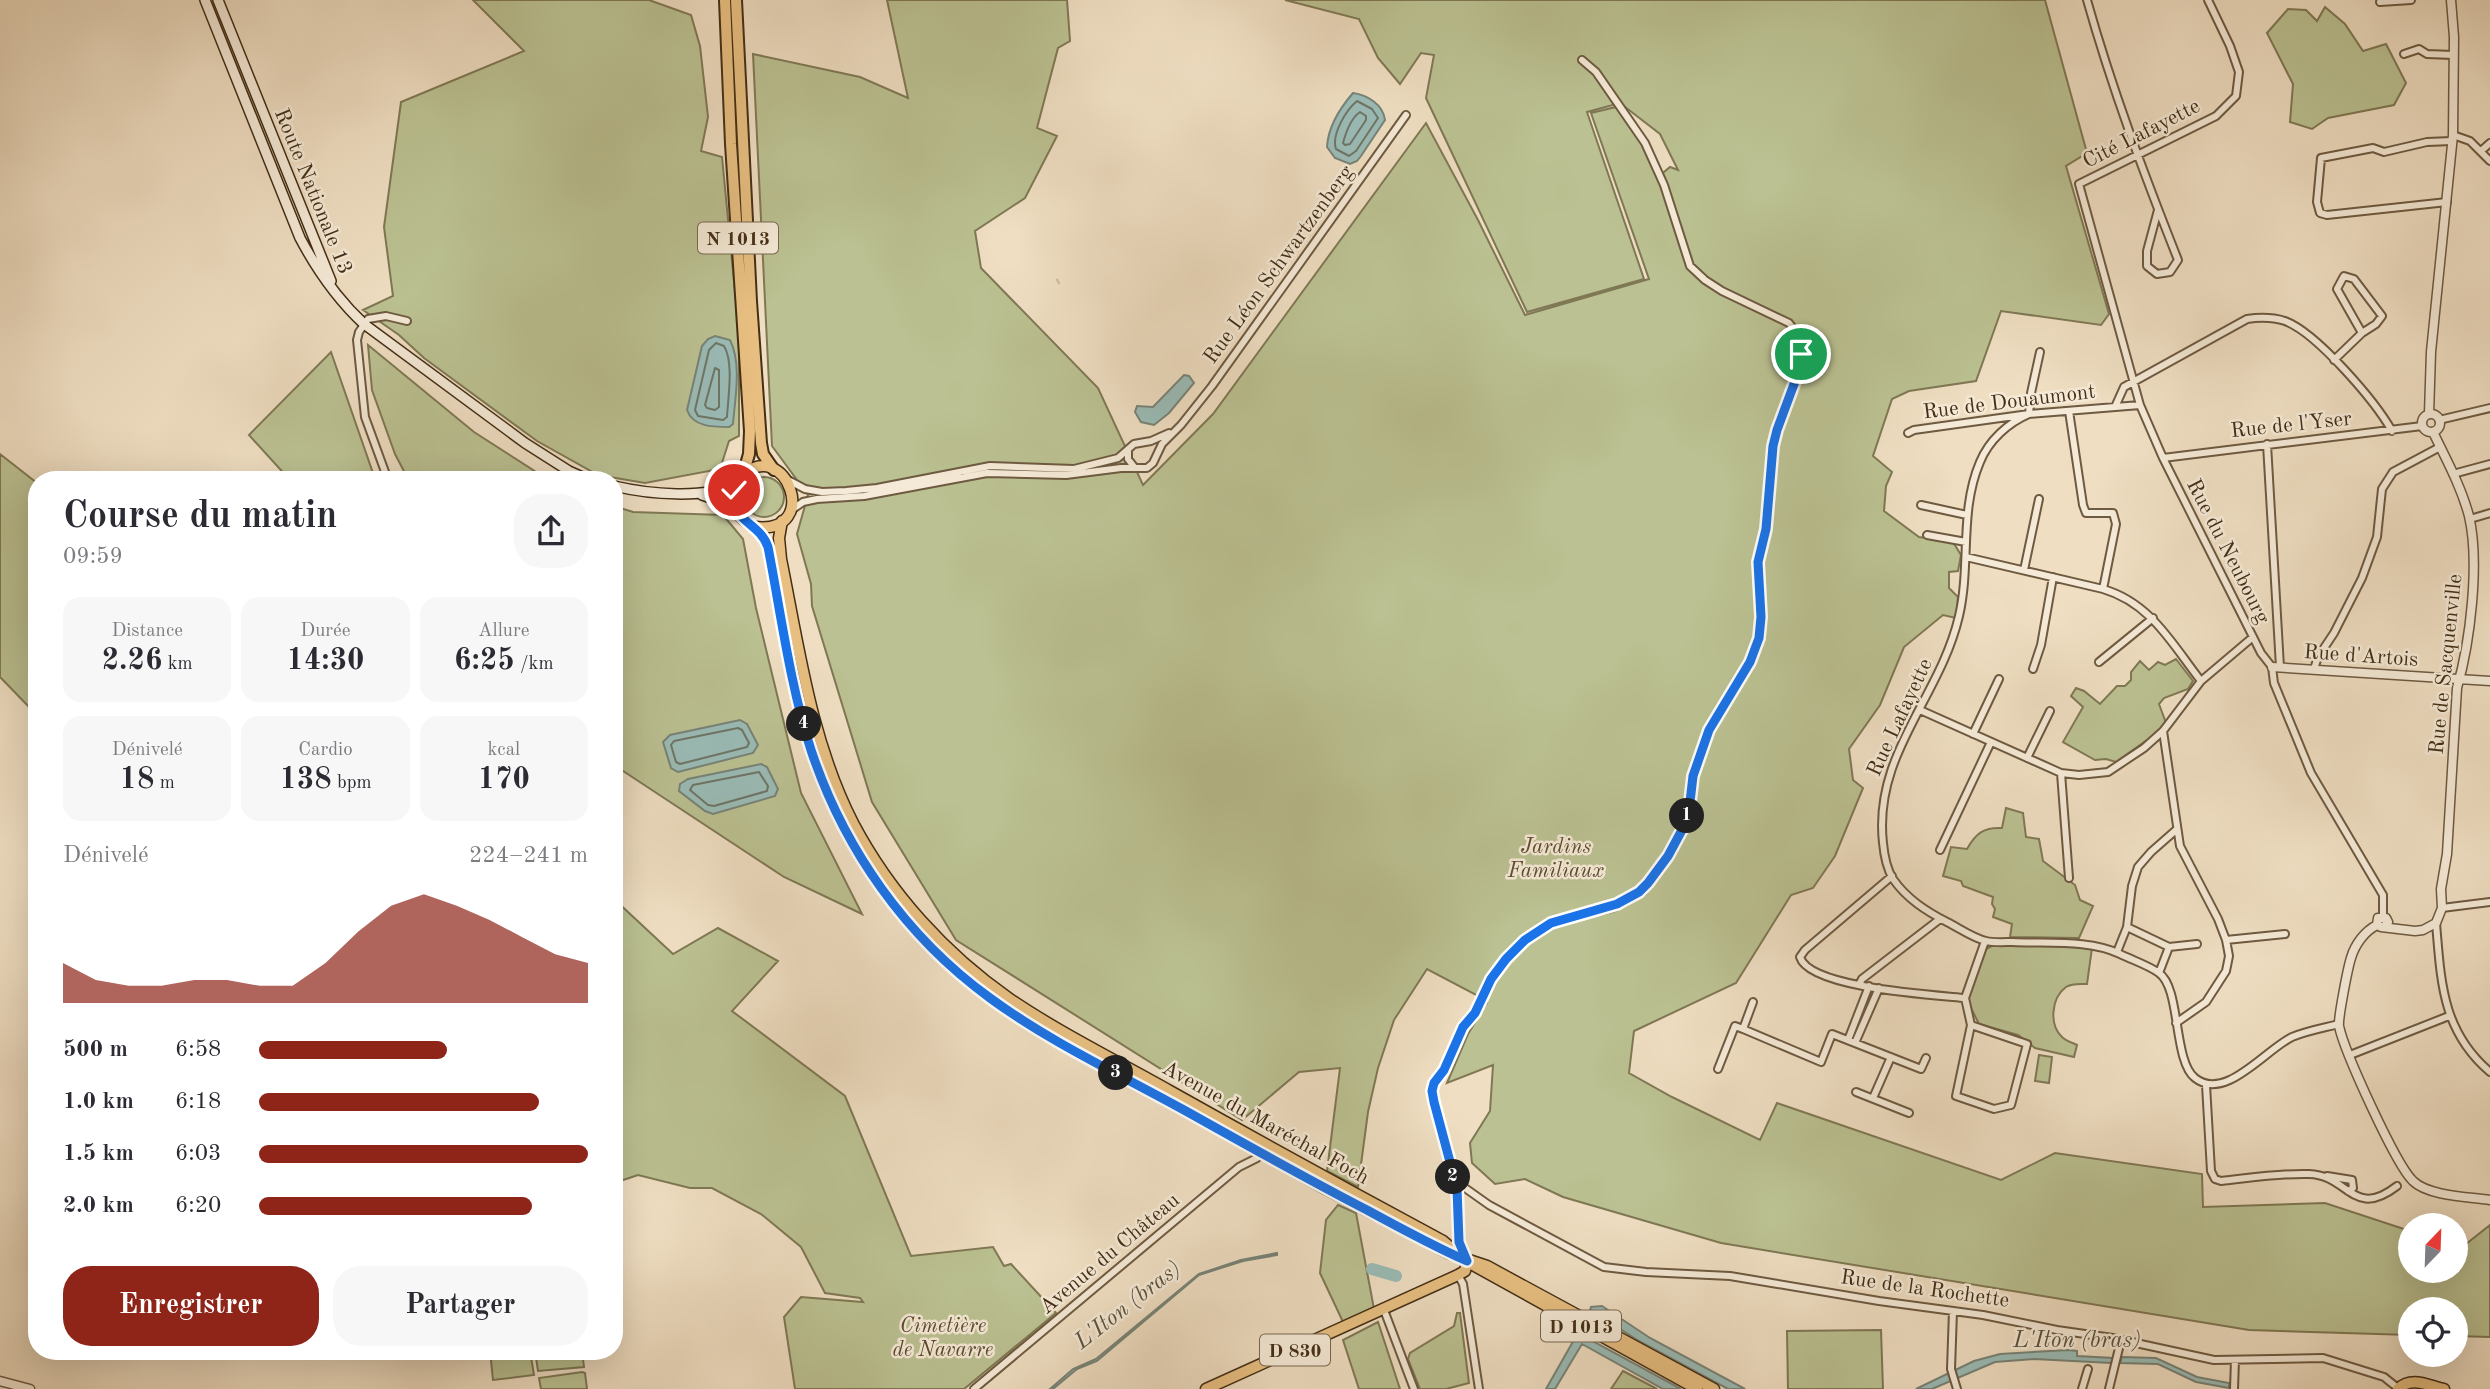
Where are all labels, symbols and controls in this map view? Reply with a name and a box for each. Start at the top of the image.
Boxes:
street label: Cité Lafayette [2080,96,2204,173]
street label: Route Nationale 13 [270,106,355,277]
street label: Rue Léon Schwartzenberg [1200,161,1358,368]
road number: N 1013 [698,222,778,254]
pin [1771,324,1831,384]
icon: arrive [1782,335,1820,373]
street label: Rue de Douaumont [1922,381,2097,423]
street label: Rue de l'Yser [2230,409,2353,442]
pin [704,460,764,520]
icon: check [715,471,753,509]
street label: Rue du Neubourg [2182,476,2273,628]
button: share [514,494,588,568]
text: Course du matin [63,498,337,536]
text: 09:59 [63,545,123,568]
street label: Rue de Sacquenville [2427,573,2466,755]
text: Distance [111,622,183,641]
text: Durée [300,622,351,641]
text: Allure [478,622,530,641]
street label: Rue d'Artois [2303,642,2419,671]
text: 2.26 [102,646,162,676]
text: 14:30 [286,646,364,676]
text: 6:25 [454,646,515,676]
text: km [162,655,193,674]
text: /km [515,655,554,674]
street label: Rue Lafayette [1864,655,1937,780]
pin: 4 [786,706,822,742]
text: 4 [798,714,809,733]
text: Dénivelé [112,741,183,760]
text: Cardio [298,741,353,760]
text: kcal [487,741,520,760]
text: 18 [120,765,154,795]
text: 138 [279,765,332,795]
text: 170 [478,765,530,795]
text: m [154,774,175,793]
text: bpm [332,774,372,793]
pin: 1 [1670,798,1704,834]
text: 1 [1681,806,1692,825]
park label: Jardins Familiaux [1507,837,1604,882]
text: Dénivelé [63,844,149,867]
text: 224–241 m [469,844,588,867]
text: 500 m [63,1038,128,1061]
text: 6:58 [175,1038,221,1061]
pin: 3 [1098,1056,1134,1090]
street label: Avenue du Maréchal Foch [1158,1058,1372,1189]
text: 3 [1110,1063,1121,1082]
text: 1.0 km [63,1090,134,1113]
text: 6:18 [175,1090,221,1113]
text: 1.5 km [63,1142,134,1165]
text: 6:03 [175,1142,221,1165]
pin: 2 [1436,1160,1470,1194]
text: 2 [1447,1167,1458,1186]
street label: Avenue du Château [1036,1190,1184,1318]
text: 2.0 km [63,1194,134,1217]
text: 6:20 [175,1194,221,1217]
north arrow [2398,1213,2468,1283]
map controls [2398,1213,2468,1367]
water label: L'Iton (bras) [1070,1257,1185,1354]
button: Enregistrer [63,1266,319,1346]
button: Partager [333,1266,588,1346]
street label: Rue de la Rochette [1839,1267,2011,1312]
button: locate [2398,1297,2468,1367]
road number: D 1013 [1541,1310,1621,1342]
park label: Cimetière de Navarre [893,1316,993,1361]
water label: L'Iton (bras) [2012,1329,2141,1352]
road number: D 830 [1260,1334,1330,1366]

